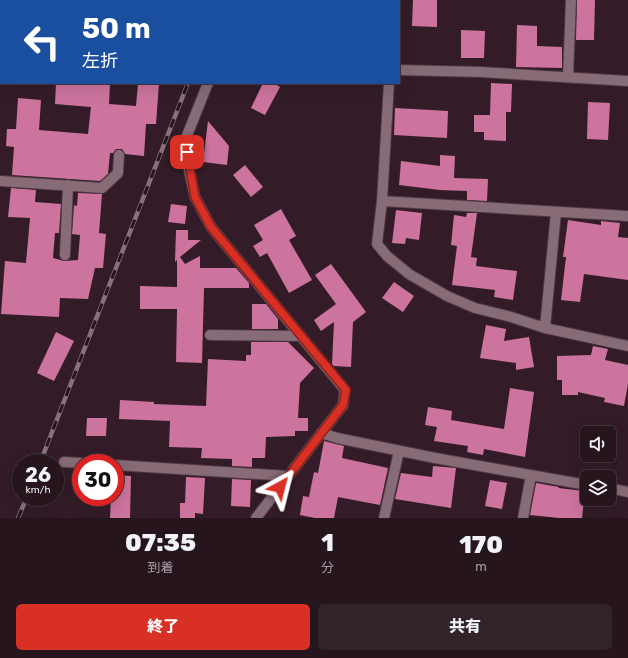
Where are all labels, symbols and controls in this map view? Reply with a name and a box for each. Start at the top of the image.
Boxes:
text: 50 m [82,12,151,45]
icon: left [16,16,68,68]
text: 左折 [82,50,118,72]
pin [170,135,204,169]
icon: arrive [176,141,198,163]
map controls [580,426,616,506]
button: sound [580,426,616,462]
speed limit sign: 30 [72,454,124,506]
text: 26 [25,463,51,487]
position arrow [259,466,301,508]
button: layers [580,470,616,506]
text: km/h [26,484,50,496]
text: 07:35 [125,529,196,557]
text: 1 [321,529,334,557]
text: 170 [459,531,503,559]
text: m [475,559,487,574]
text: 到着 [148,560,174,575]
text: 分 [321,560,334,575]
button: 終了 [16,604,310,650]
button: 共有 [318,604,612,650]

